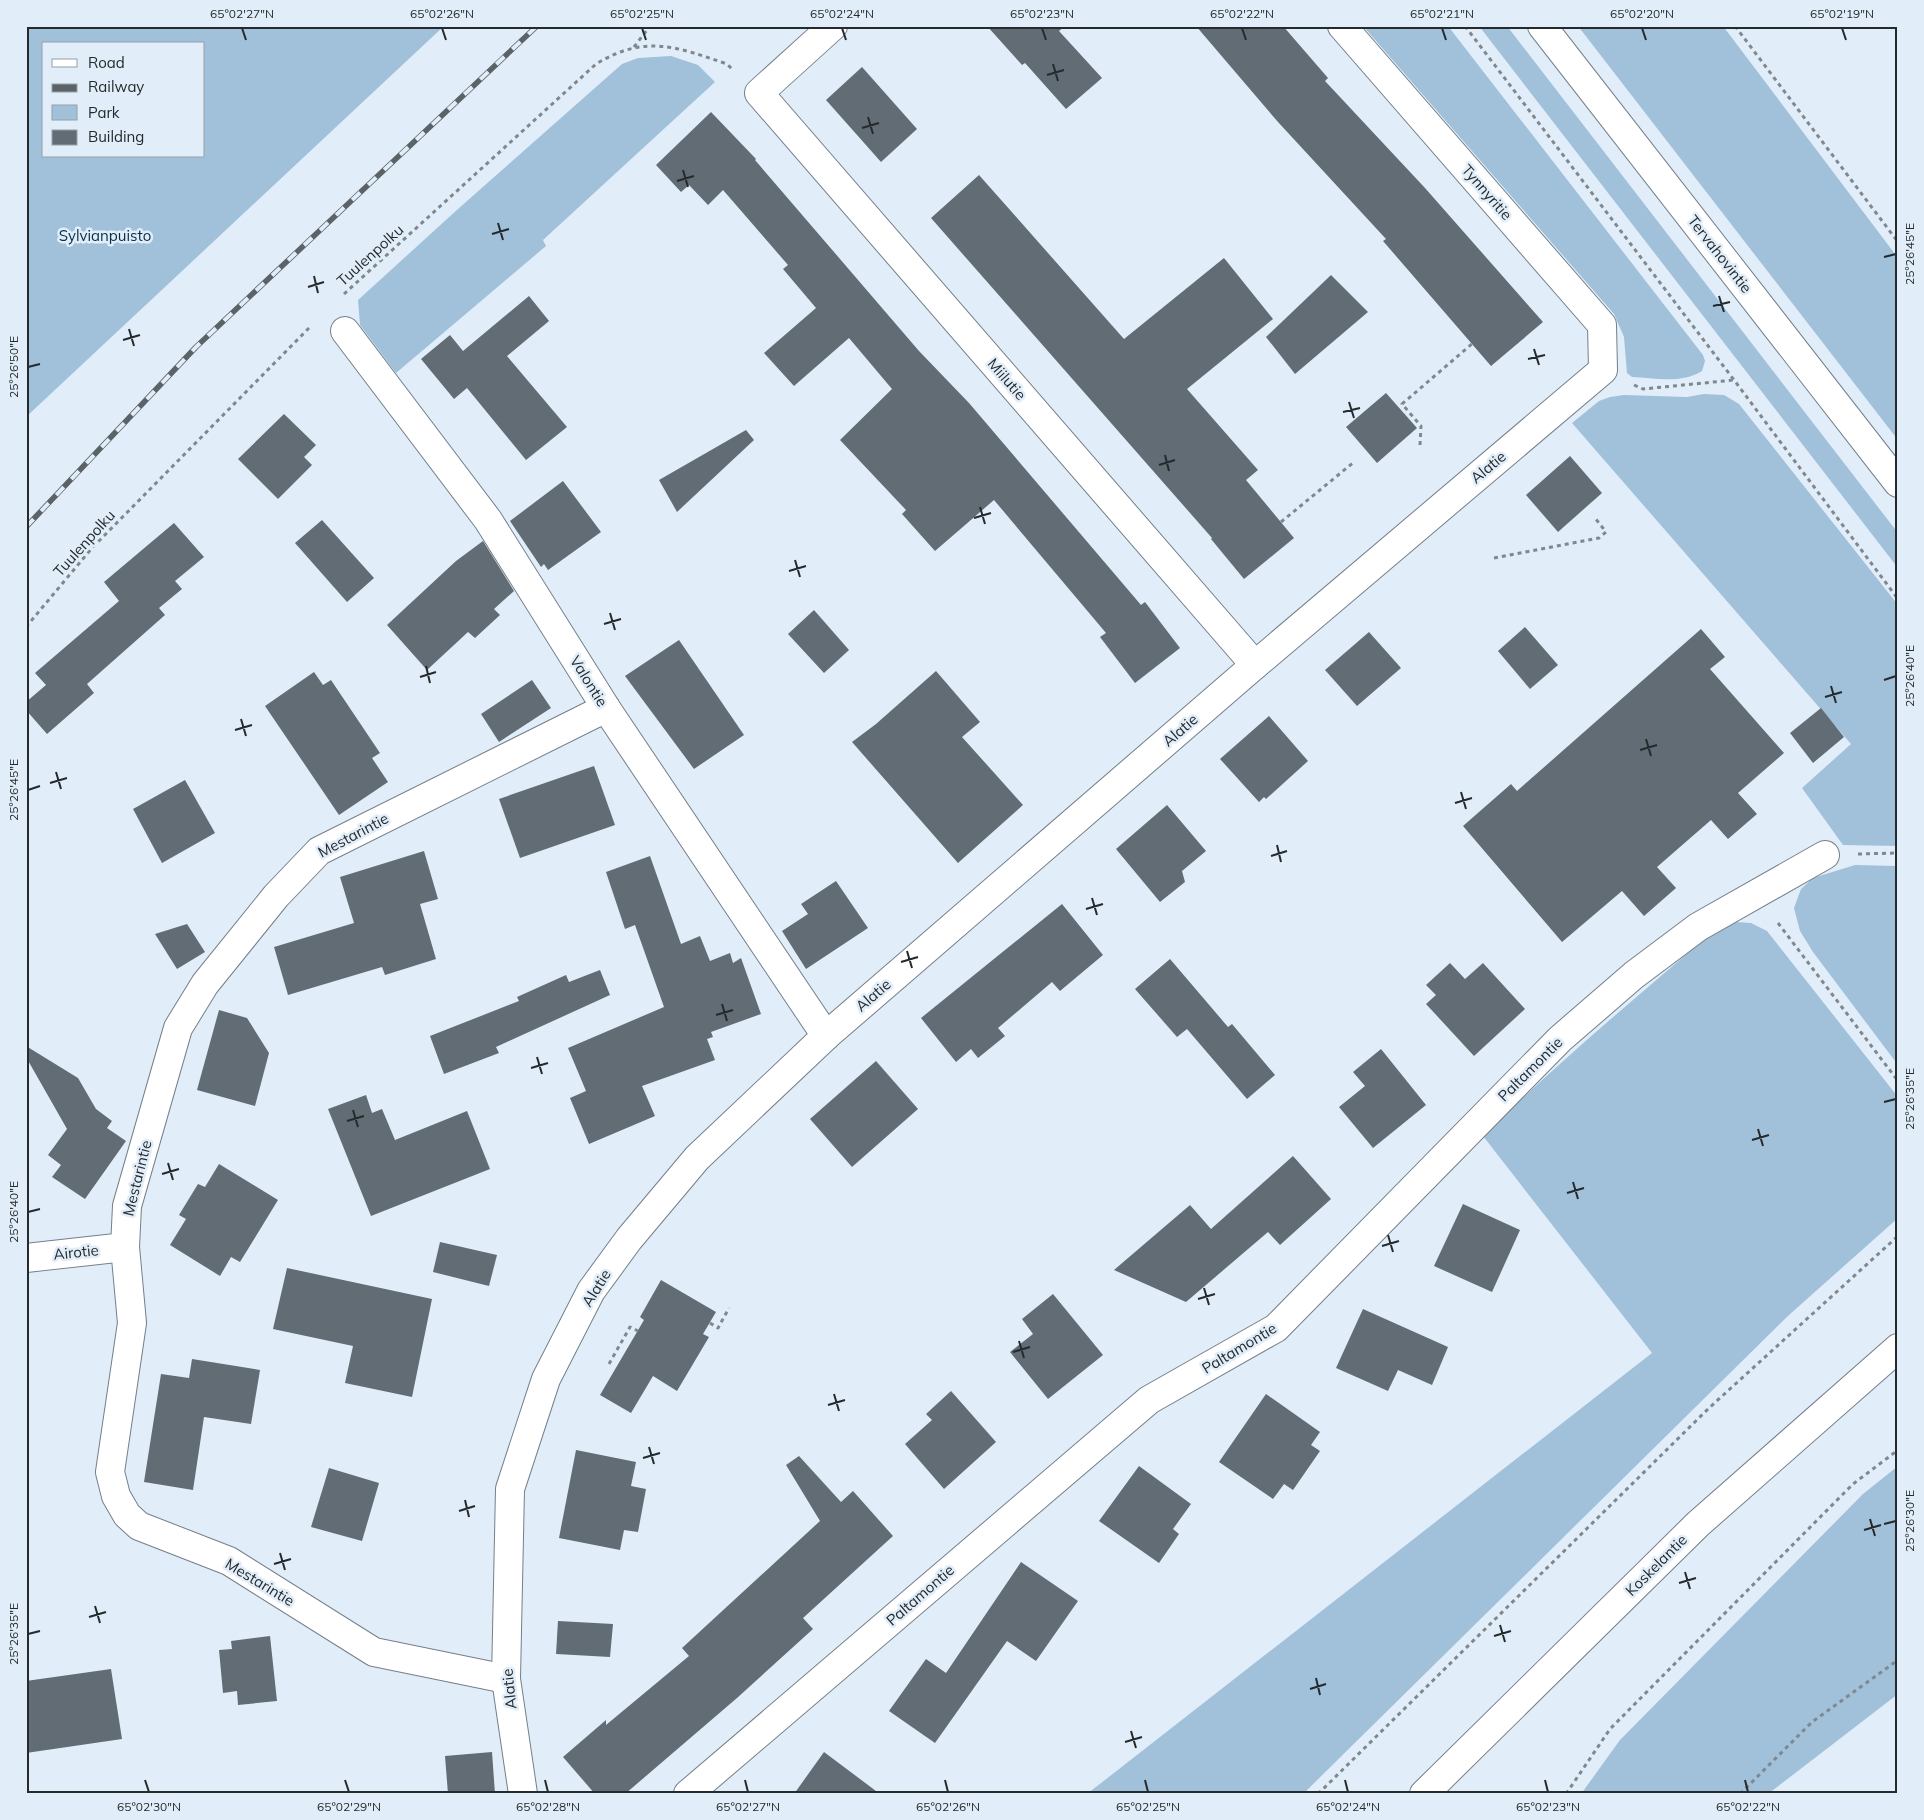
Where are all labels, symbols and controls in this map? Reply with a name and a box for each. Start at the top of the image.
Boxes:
text: 65°02'27"N [210,6,274,21]
text: 65°02'26"N [410,6,474,21]
text: 65°02'25"N [610,6,674,21]
text: 65°02'24"N [810,6,874,21]
text: 65°02'23"N [1010,6,1074,21]
text: 65°02'22"N [1210,6,1274,21]
text: 65°02'21"N [1410,6,1474,21]
text: 65°02'20"N [1610,6,1674,21]
text: 65°02'19"N [1810,6,1874,21]
legend [42,42,205,158]
text: Road [88,53,125,72]
text: Railway [88,77,144,96]
text: Park [88,103,120,122]
text: Building [88,127,144,146]
street label: Tynnyritie [1458,160,1516,224]
street label: Tervahovintie [1684,211,1756,297]
street label: Tuulenpolku [333,220,407,290]
text: 25°26'45"E [1902,223,1917,285]
park label: Sylvianpuisto [59,226,151,245]
text: 25°26'50"E [6,336,21,398]
street label: Miilutie [984,354,1030,404]
street label: Alatie [1466,447,1510,487]
street label: Tuulenpolku [49,506,119,580]
text: 25°26'40"E [1902,645,1917,707]
street label: Valontie [566,652,612,710]
street label: Alatie [1158,710,1202,750]
text: 25°26'45"E [6,759,21,821]
street label: Mestarintie [314,808,392,862]
street label: Alatie [851,975,895,1015]
street label: Paltamontie [1494,1033,1566,1105]
text: 25°26'35"E [1902,1068,1917,1130]
street label: Mestarintie [118,1138,156,1218]
text: 25°26'40"E [6,1181,21,1243]
street label: Airotie [52,1240,100,1264]
street label: Alatie [577,1266,615,1310]
street label: Paltamontie [1198,1318,1280,1378]
text: 25°26'30"E [1902,1490,1917,1552]
street label: Koskelantie [1621,1530,1691,1600]
street label: Mestarintie [222,1554,298,1610]
street label: Paltamontie [882,1560,958,1630]
text: 25°26'35"E [6,1603,21,1665]
street label: Alatie [497,1668,521,1710]
text: 65°02'30"N [117,1799,181,1814]
text: 65°02'29"N [317,1799,381,1814]
text: 65°02'28"N [516,1799,580,1814]
text: 65°02'27"N [716,1799,780,1814]
text: 65°02'26"N [916,1799,980,1814]
text: 65°02'25"N [1116,1799,1180,1814]
text: 65°02'24"N [1316,1799,1380,1814]
text: 65°02'23"N [1516,1799,1580,1814]
text: 65°02'22"N [1716,1799,1780,1814]

